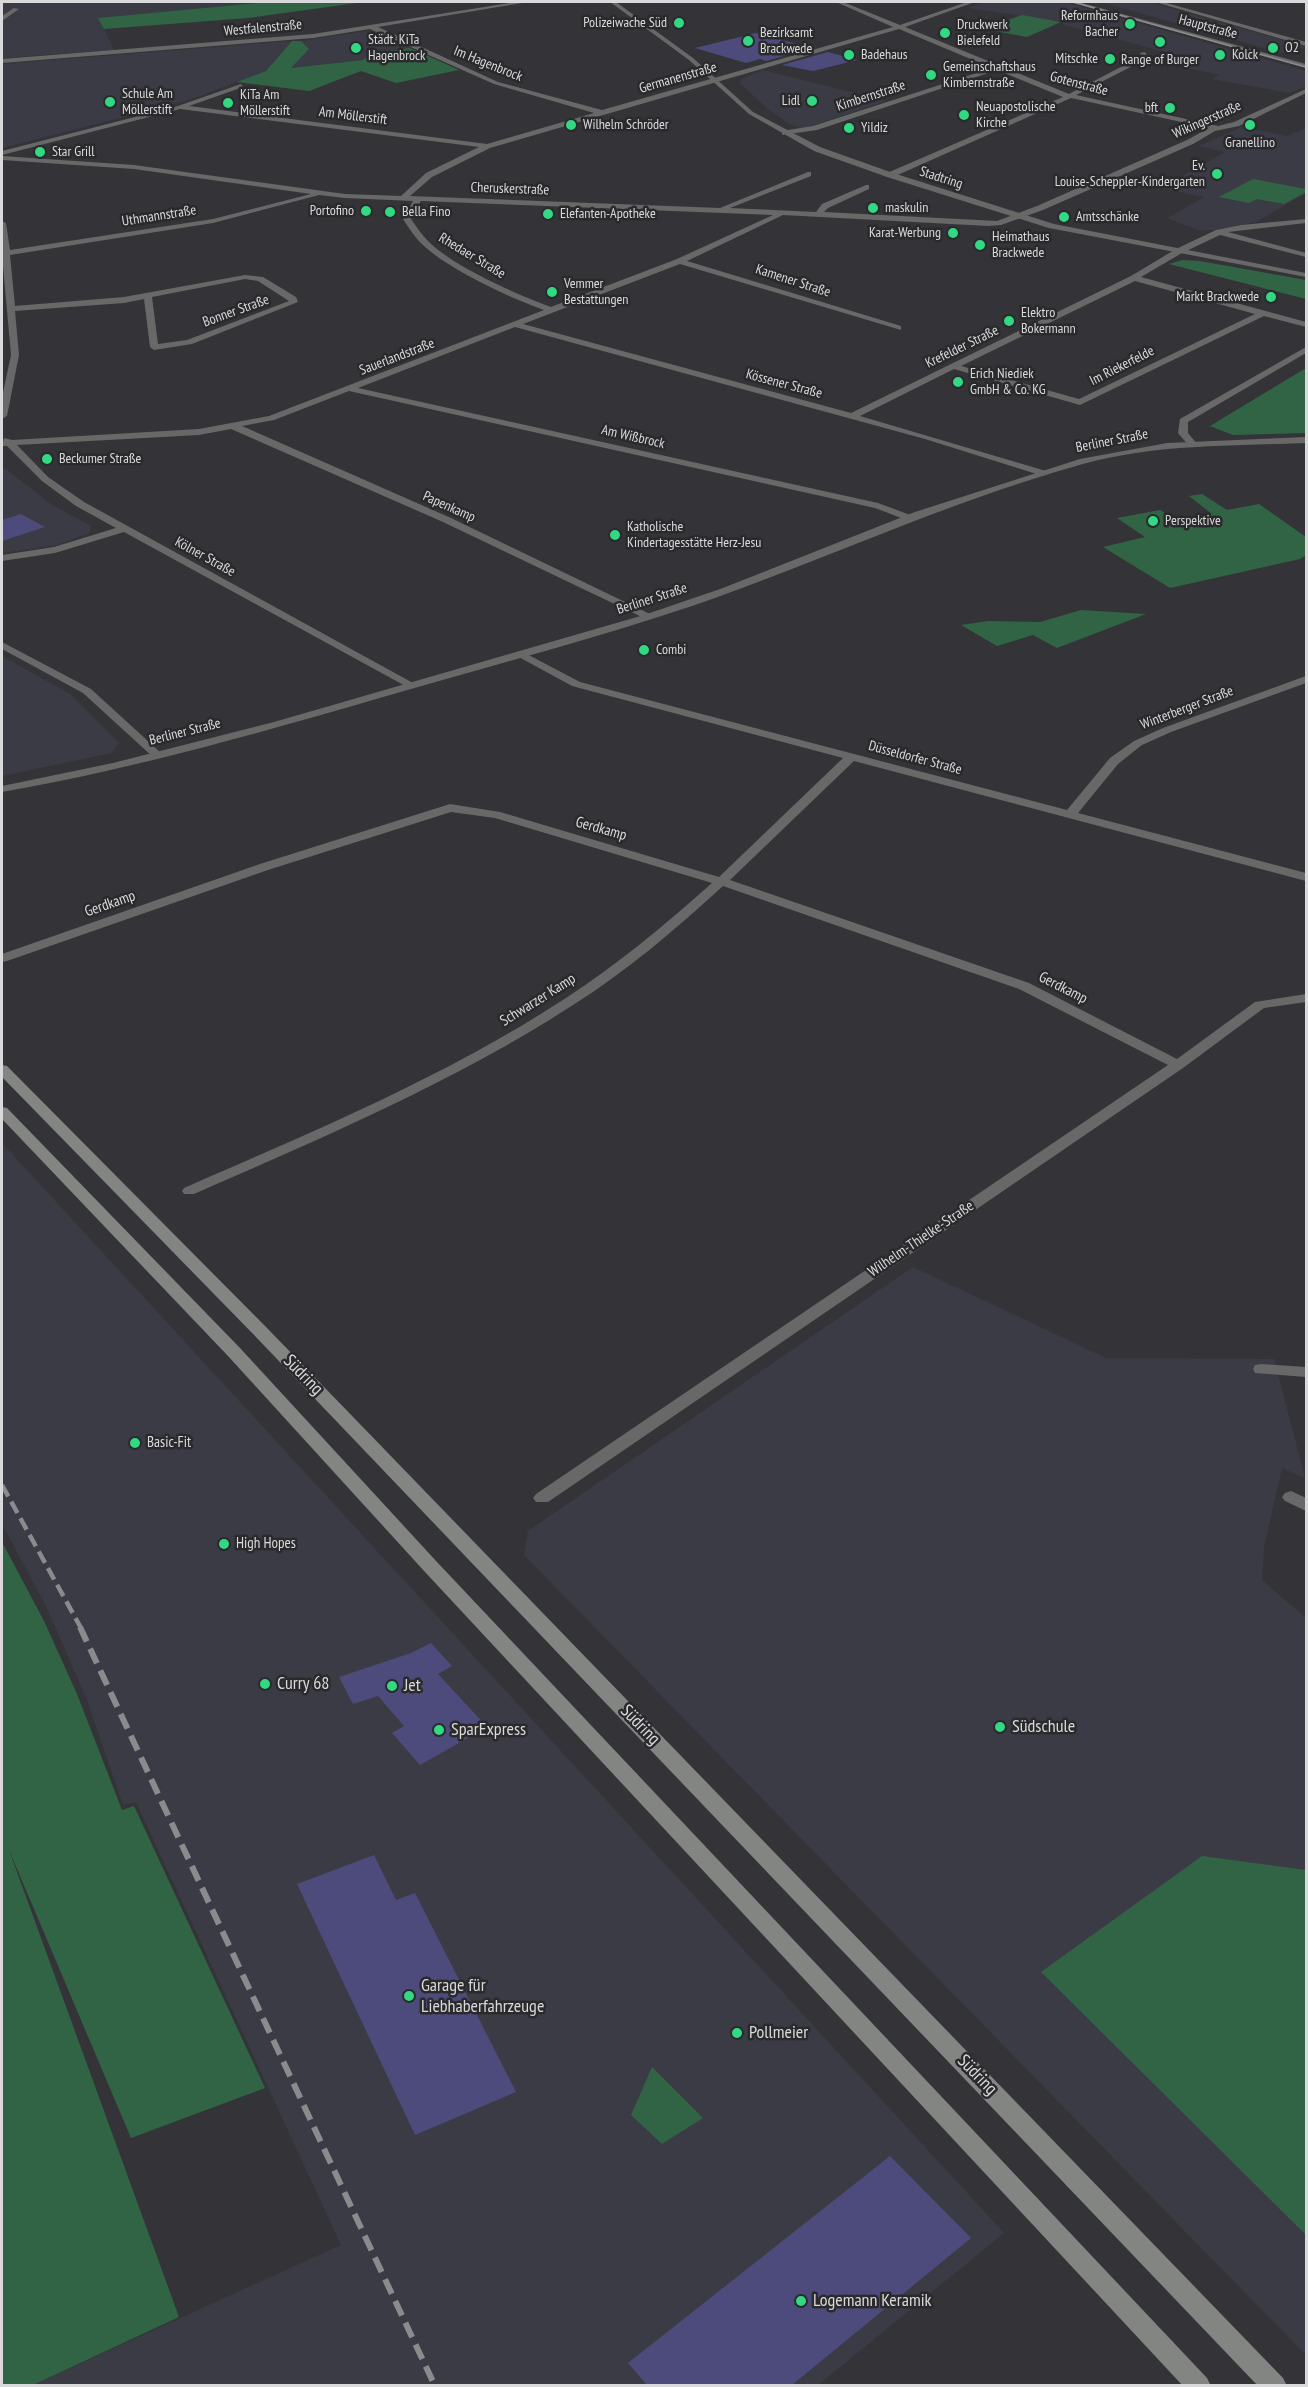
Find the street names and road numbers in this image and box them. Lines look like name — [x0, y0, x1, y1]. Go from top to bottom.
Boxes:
street label: Hauptstraße — [1177, 11, 1239, 43]
street label: Westfalenstraße — [223, 16, 303, 40]
street label: Im Hagenbrock — [451, 43, 525, 85]
street label: Germanenstraße — [637, 59, 719, 97]
street label: Gotenstraße — [1048, 68, 1110, 100]
street label: Kimbernstraße — [834, 77, 908, 115]
street label: Wikingerstraße — [1170, 97, 1244, 143]
street label: Am Möllerstift — [318, 103, 388, 129]
street label: Stadtring — [917, 163, 965, 193]
street label: Cheruskerstraße — [470, 179, 550, 199]
street label: Uthmannstraße — [121, 202, 197, 230]
street label: Rhedaer Straße — [436, 230, 508, 282]
street label: Kamener Straße — [753, 261, 833, 301]
street label: Bonner Straße — [201, 291, 271, 331]
street label: Krefelder Straße — [923, 322, 1001, 372]
street label: Sauerlandstraße — [357, 335, 437, 379]
street label: Im Riekerfelde — [1087, 343, 1157, 389]
street label: Kössener Straße — [744, 366, 824, 402]
street label: Am Wißbrock — [600, 422, 666, 452]
street label: Berliner Straße — [1075, 426, 1149, 456]
street label: Papenkamp — [420, 488, 478, 526]
street label: Kölner Straße — [172, 534, 238, 580]
street label: Berliner Straße — [615, 580, 689, 618]
street label: Winterberger Straße — [1138, 683, 1236, 733]
street label: Berliner Straße — [147, 715, 223, 749]
street label: Düsseldorfer Straße — [867, 737, 963, 779]
street label: Gerdkamp — [573, 813, 629, 845]
street label: Gerdkamp — [82, 887, 138, 921]
street label: Gerdkamp — [1036, 968, 1090, 1008]
street label: Schwarzer Kamp — [497, 970, 579, 1030]
street label: Wilhelm-Thielke-Straße — [865, 1197, 977, 1281]
street label: Südring — [279, 1350, 327, 1400]
street label: Südring — [616, 1700, 664, 1750]
street label: Südring — [953, 2050, 1001, 2100]

